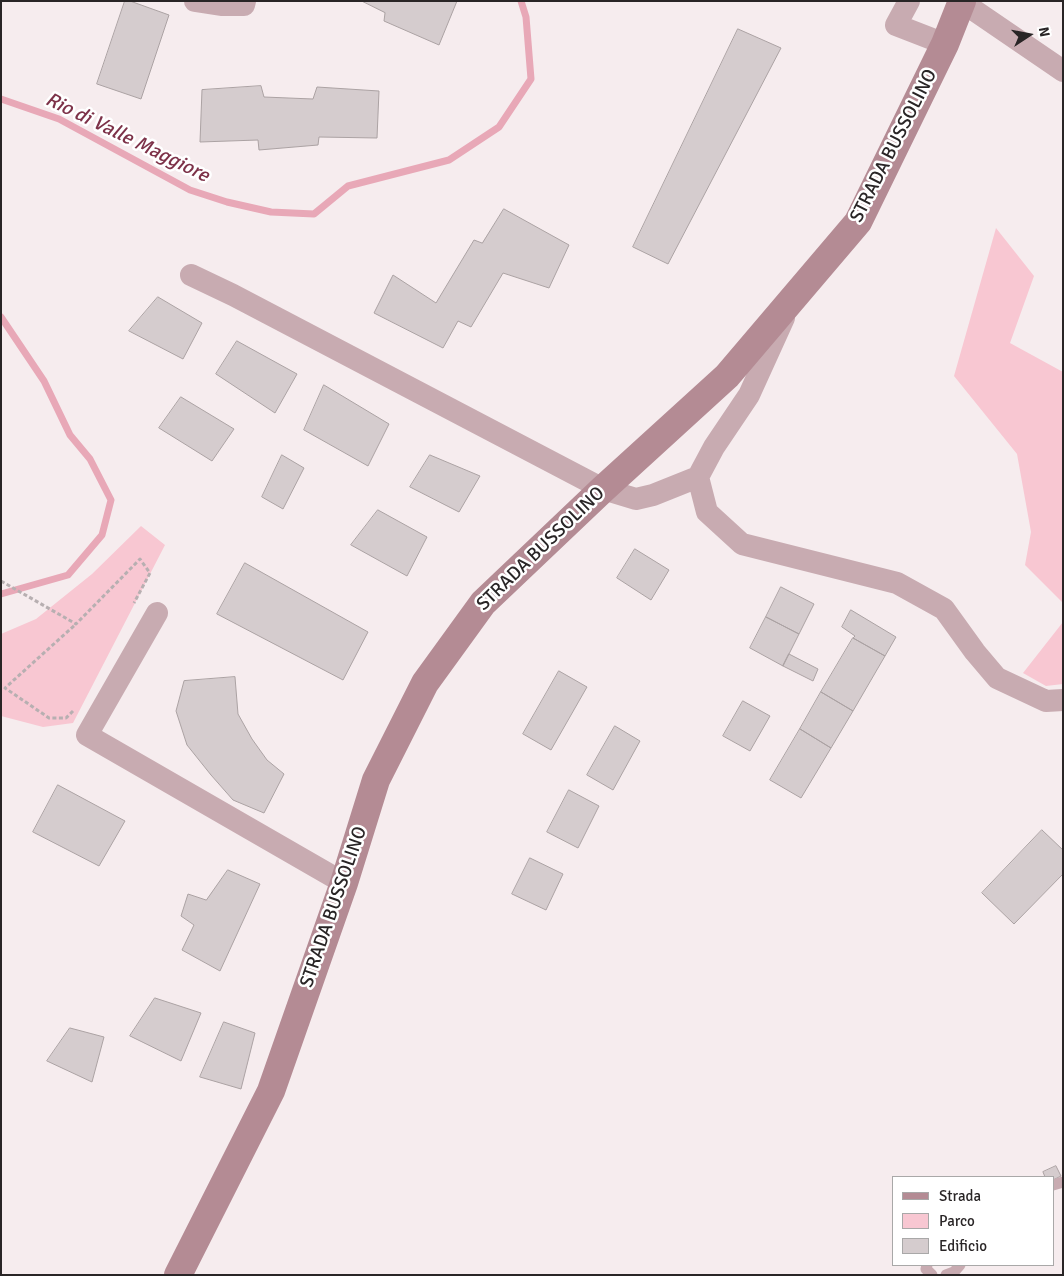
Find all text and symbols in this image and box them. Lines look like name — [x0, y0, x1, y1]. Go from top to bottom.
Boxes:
north arrow — [1004, 10, 1054, 60]
text: N — [1035, 26, 1053, 38]
street label: STRADA BUSSOLINO — [846, 66, 942, 226]
water label: Rio di Valle Maggiore — [41, 88, 213, 188]
street label: STRADA BUSSOLINO — [472, 482, 610, 616]
street label: STRADA BUSSOLINO — [296, 824, 372, 990]
legend — [892, 1176, 1054, 1266]
text: Strada — [939, 1187, 981, 1205]
text: Parco — [939, 1212, 975, 1230]
text: Edificio — [939, 1237, 987, 1255]

